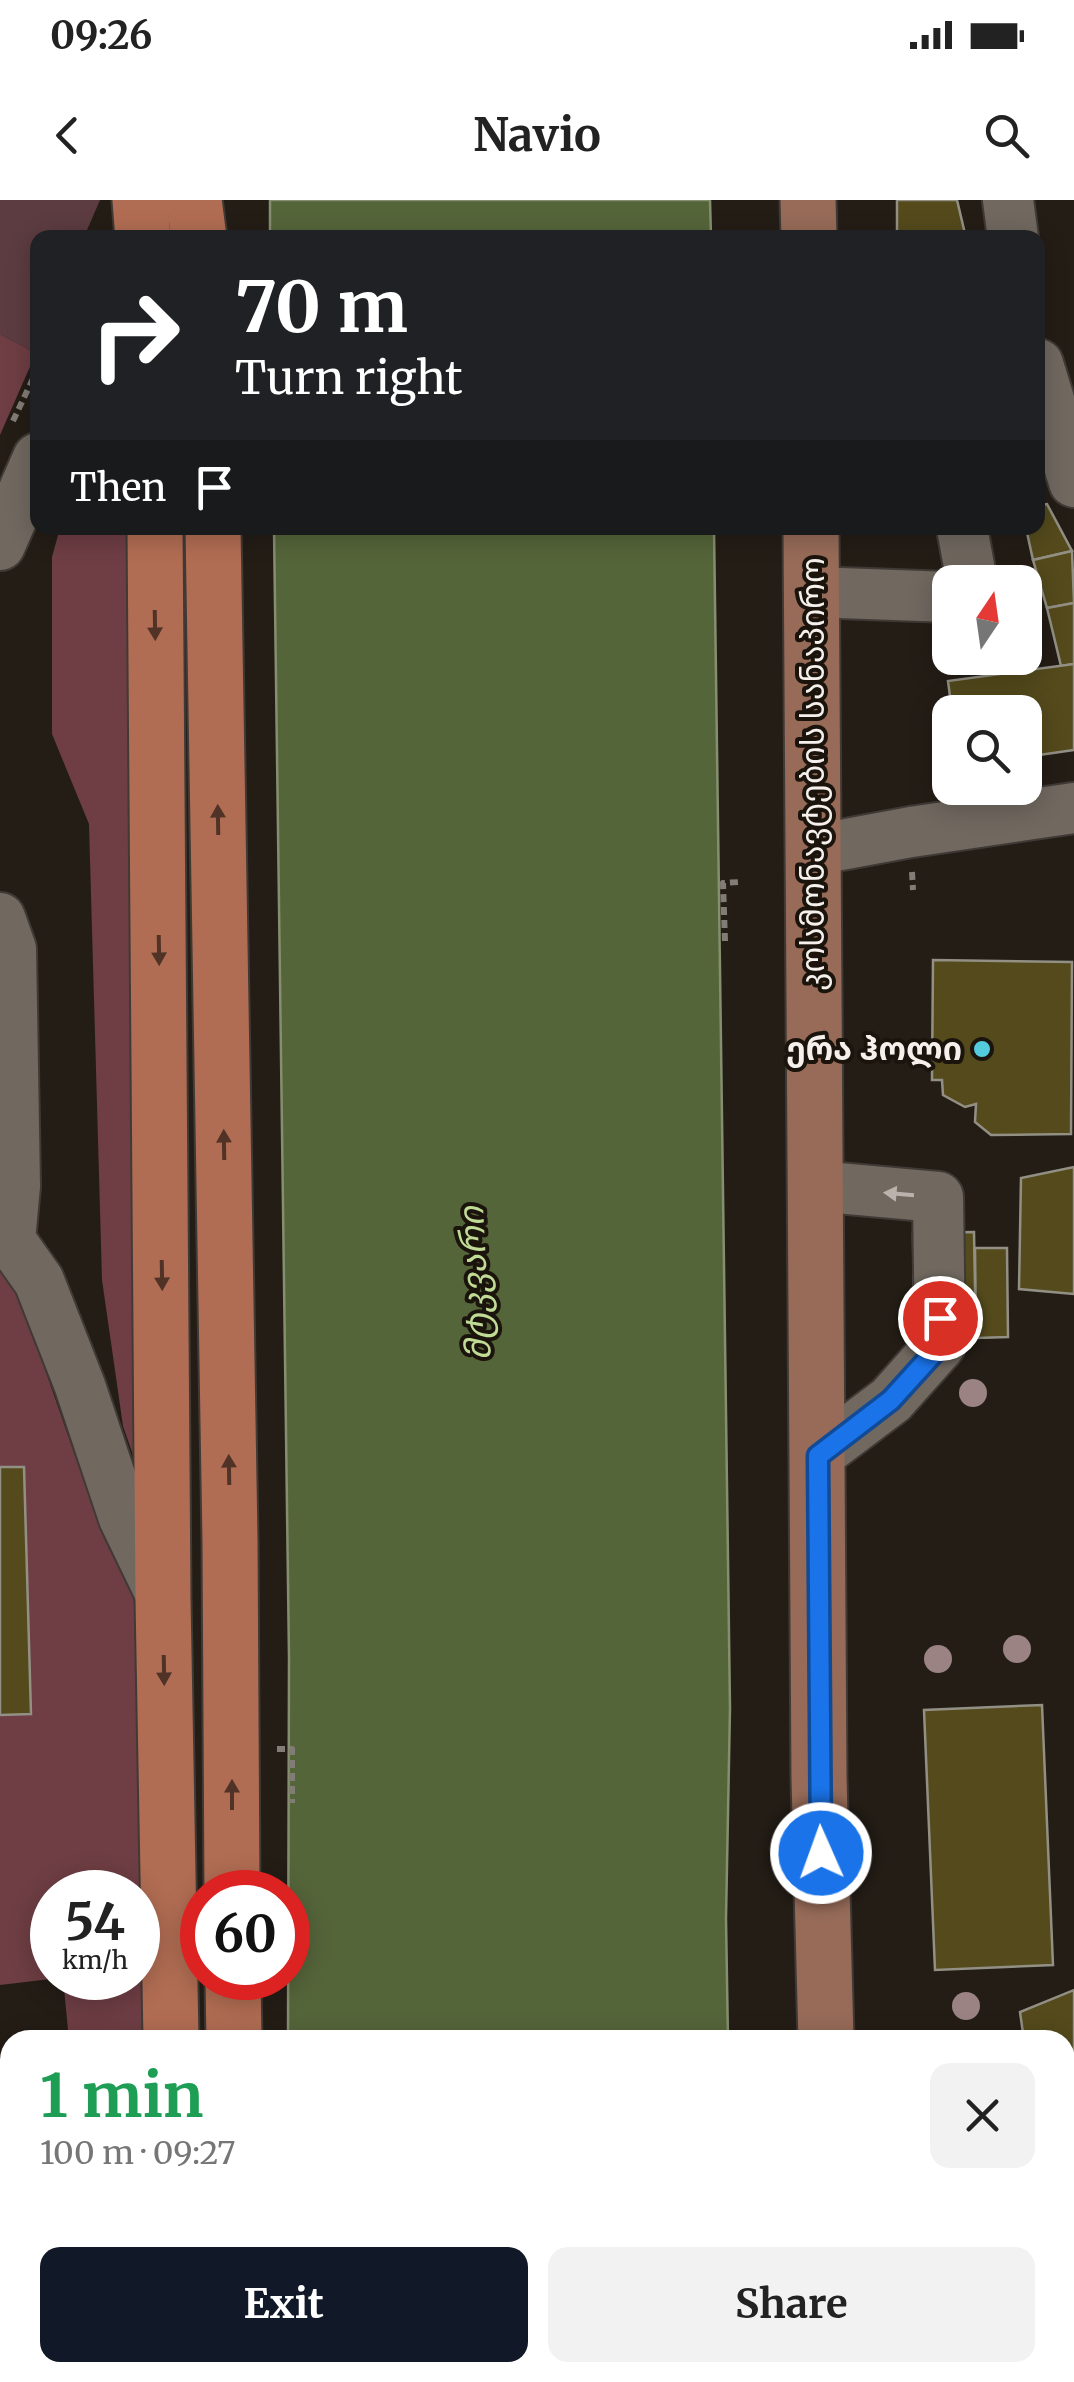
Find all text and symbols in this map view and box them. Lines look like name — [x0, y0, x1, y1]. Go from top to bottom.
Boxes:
text: 09:26 — [50, 12, 152, 59]
text: Navio — [473, 107, 601, 163]
icon: back — [40, 108, 95, 163]
icon: search — [979, 108, 1034, 163]
text: 70 m — [235, 263, 408, 351]
icon: right — [70, 270, 200, 400]
text: Turn right — [235, 350, 463, 406]
icon: arrive — [187, 460, 242, 515]
text: Then — [70, 464, 167, 511]
street label: კოსმონავტების სანაპირო — [793, 557, 833, 991]
north arrow — [932, 565, 1042, 675]
map controls — [932, 565, 1042, 805]
one-way arrow — [148, 609, 164, 641]
button: search — [932, 695, 1042, 805]
one-way arrow — [210, 804, 226, 836]
one-way arrow — [151, 934, 167, 966]
place label: ერა ჰოლი — [786, 1029, 962, 1069]
marker: ერა ჰოლი — [971, 1038, 993, 1060]
one-way arrow — [215, 1129, 231, 1161]
one-way arrow — [883, 1185, 915, 1201]
water label: მტკვარი — [449, 1204, 501, 1362]
one-way arrow — [154, 1259, 170, 1291]
pin — [898, 1276, 983, 1361]
icon: arrive — [913, 1291, 968, 1346]
one-way arrow — [221, 1454, 237, 1486]
one-way arrow — [156, 1654, 172, 1686]
one-way arrow — [224, 1779, 240, 1811]
position arrow — [769, 1801, 873, 1905]
speed limit sign: 60 — [180, 1870, 310, 2000]
text: 54 — [65, 1891, 125, 1954]
text: km/h — [62, 1944, 128, 1976]
text: 1 min — [40, 2058, 203, 2133]
button: close — [930, 2063, 1035, 2168]
text: 100 m · 09:27 — [40, 2133, 236, 2173]
button: Exit — [40, 2247, 528, 2362]
button: Share — [548, 2247, 1035, 2362]

